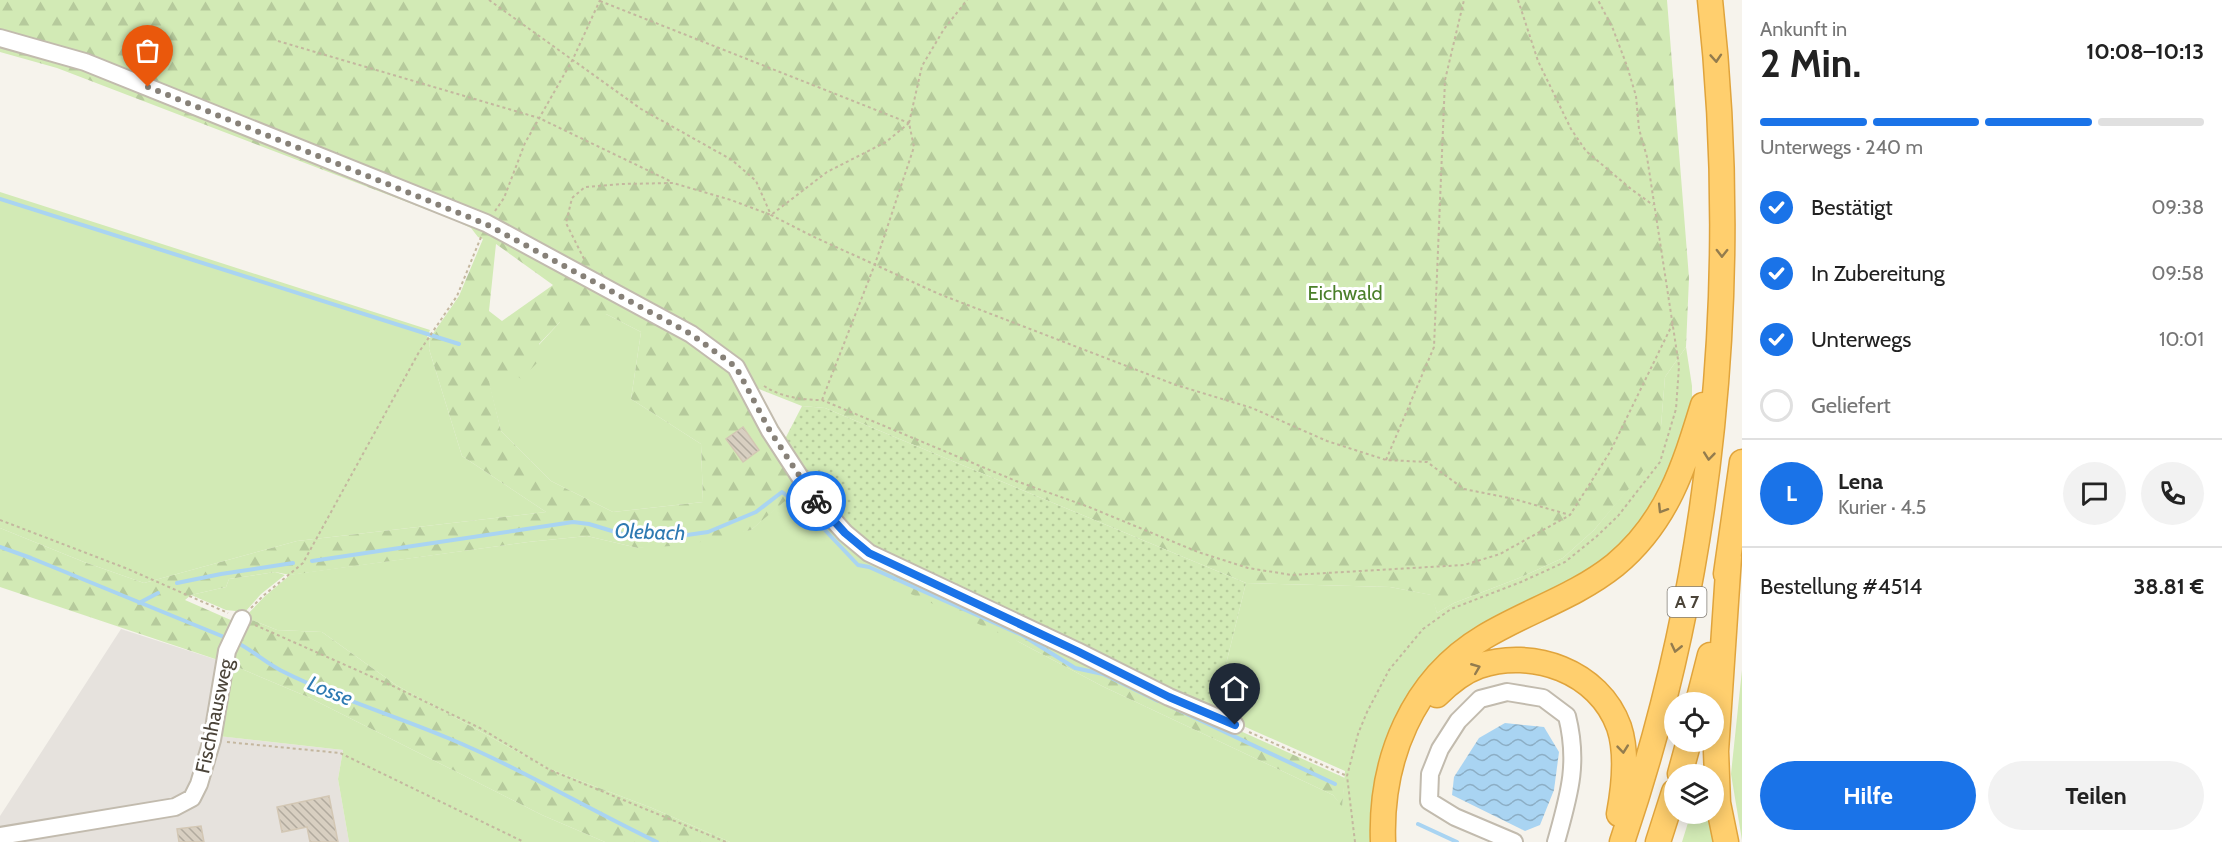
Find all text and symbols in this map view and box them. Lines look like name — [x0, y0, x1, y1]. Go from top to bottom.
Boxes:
text: Ankunft in — [1760, 17, 1847, 41]
pin — [122, 25, 173, 87]
icon: bag — [131, 34, 164, 67]
text: 10:08–10:13 — [2086, 38, 2204, 65]
text: 2 Min. — [1760, 39, 1861, 87]
one-way arrow — [1709, 54, 1722, 63]
text: Unterwegs · 240 m — [1760, 135, 1923, 159]
icon: check — [1760, 191, 1793, 224]
text: Bestätigt — [1811, 194, 1893, 221]
text: 09:38 — [2152, 195, 2204, 219]
one-way arrow — [1716, 248, 1729, 257]
icon: check — [1760, 257, 1793, 290]
text: In Zubereitung — [1811, 260, 1945, 287]
text: 09:58 — [2152, 261, 2204, 285]
park label: Eichwald — [1307, 281, 1383, 305]
icon: check — [1760, 323, 1793, 356]
text: Unterwegs — [1811, 326, 1911, 353]
text: 10:01 — [2159, 327, 2204, 351]
text: Geliefert — [1811, 392, 1891, 419]
one-way arrow — [1703, 452, 1716, 461]
button: chat — [2063, 462, 2126, 525]
button: phone — [2141, 462, 2204, 525]
text: Lena — [1838, 468, 1883, 495]
courier — [786, 471, 846, 531]
text: L — [1786, 480, 1797, 507]
icon: bike — [800, 485, 833, 518]
text: Kurier · 4.5 — [1838, 495, 1926, 519]
one-way arrow — [1658, 503, 1670, 513]
water label: Olebach — [614, 518, 686, 545]
text: Bestellung #4514 — [1760, 573, 1922, 600]
text: 38.81 € — [2134, 573, 2204, 600]
road number: A 7 — [1668, 587, 1706, 617]
one-way arrow — [1671, 643, 1684, 653]
street label: Fischhausweg — [190, 655, 238, 776]
pin — [1209, 663, 1260, 725]
one-way arrow — [1470, 663, 1481, 675]
water label: Losse — [304, 670, 357, 711]
icon: home — [1218, 672, 1251, 705]
map controls — [1664, 692, 1724, 824]
button: locate — [1664, 692, 1724, 752]
one-way arrow — [1616, 745, 1628, 754]
button: Hilfe — [1760, 761, 1976, 830]
button: Teilen — [1988, 761, 2204, 830]
button: layers — [1664, 764, 1724, 824]

